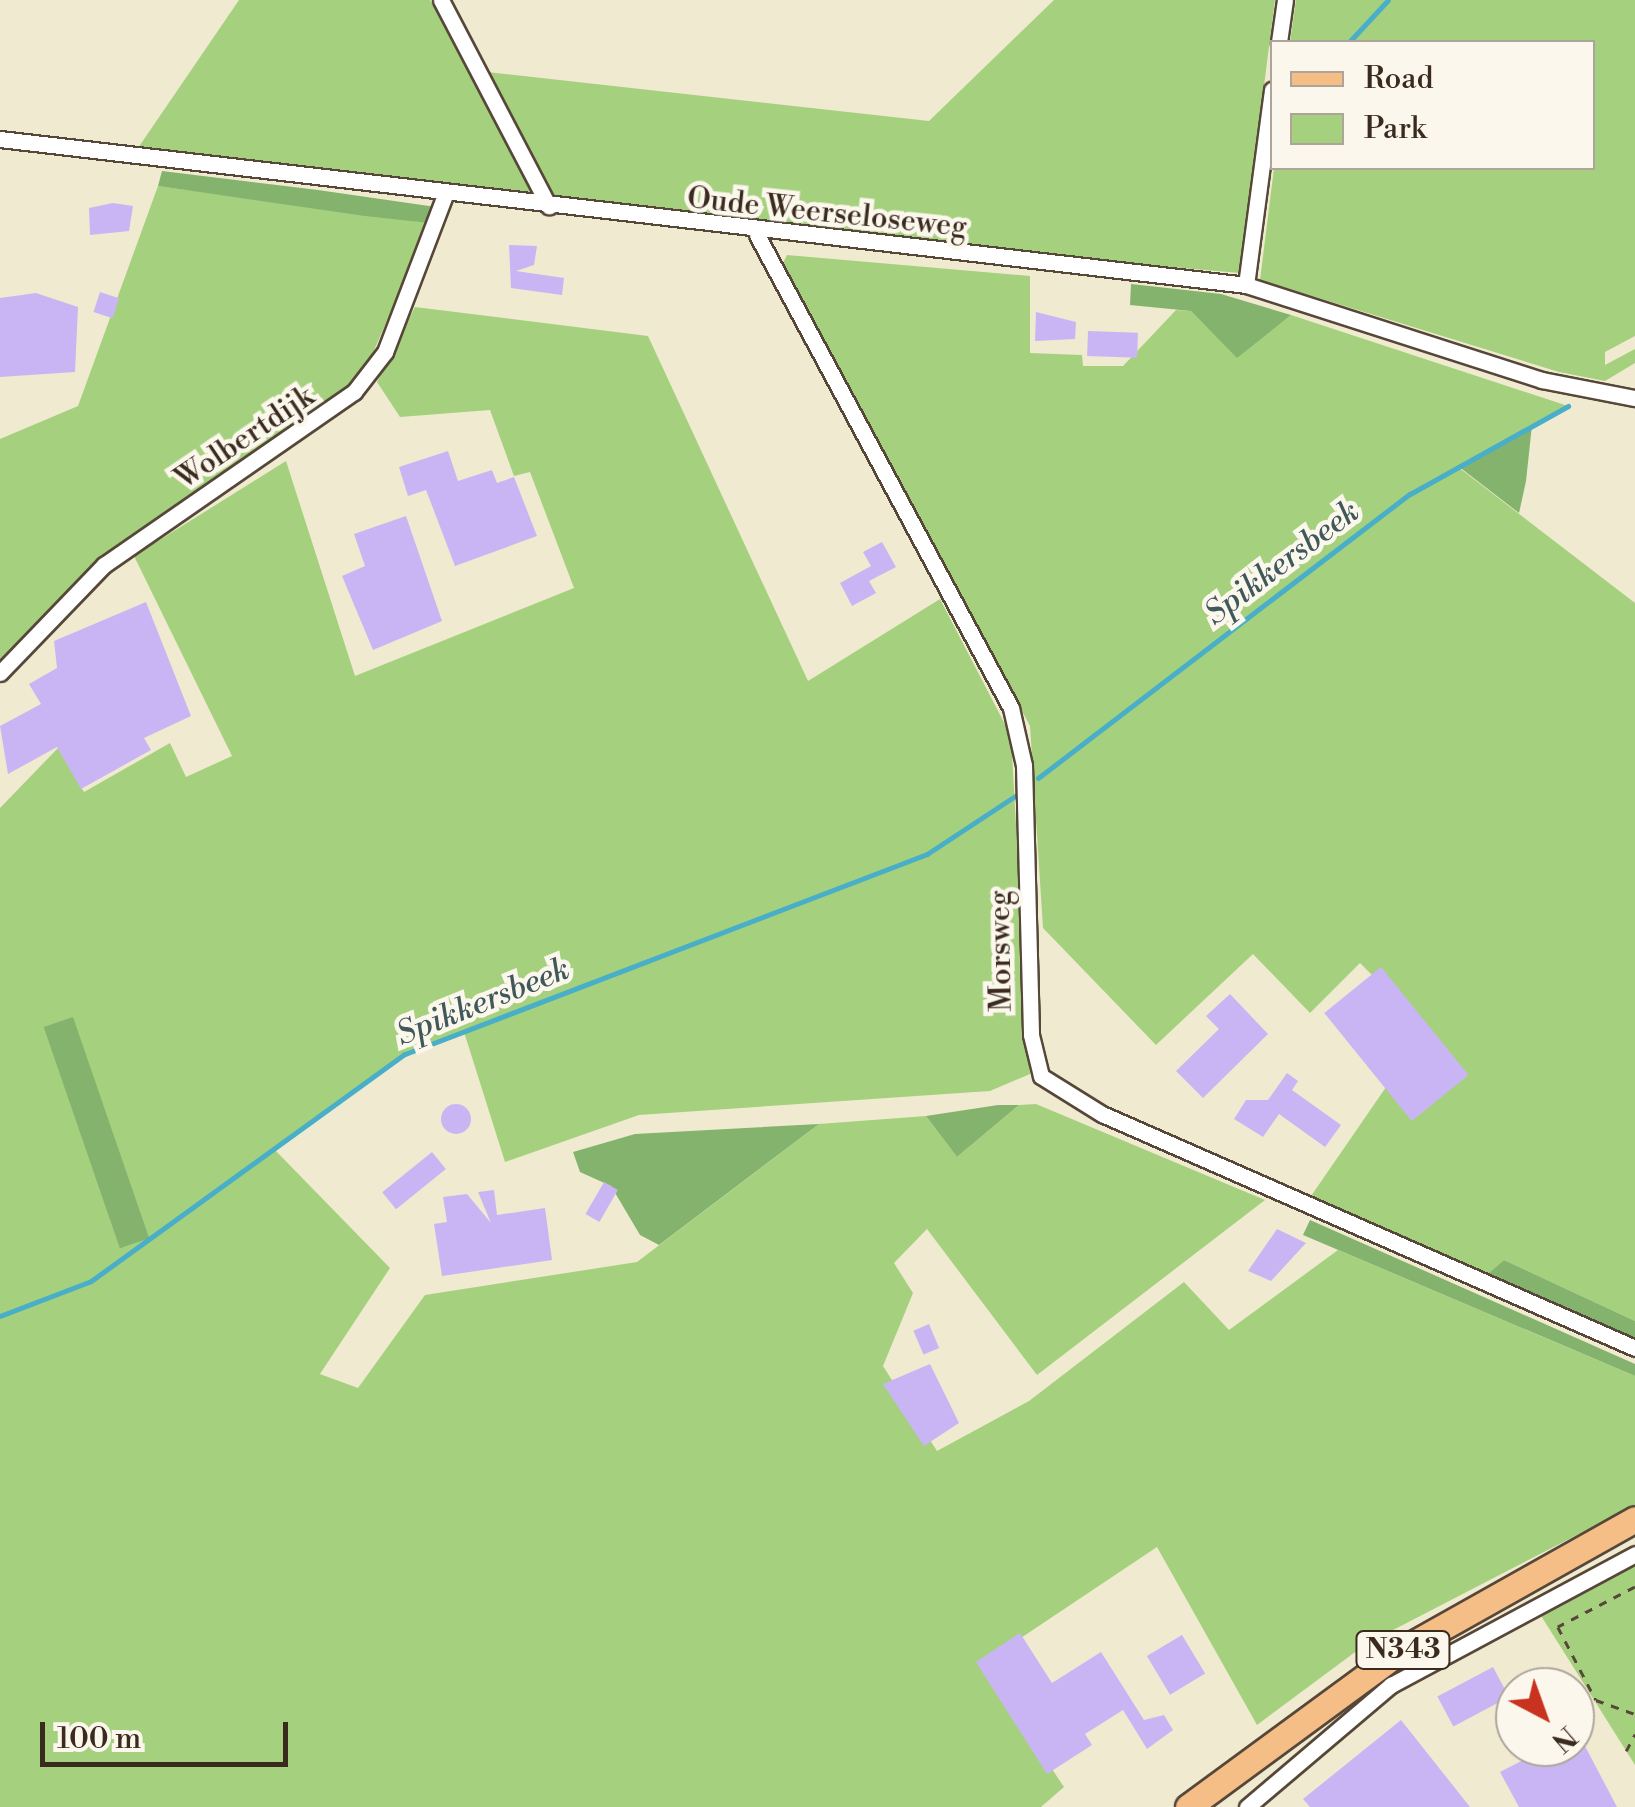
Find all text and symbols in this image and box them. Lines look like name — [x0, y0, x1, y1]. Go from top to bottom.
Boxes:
legend — [1270, 40, 1595, 170]
text: Road — [1364, 60, 1434, 98]
text: Park — [1364, 110, 1426, 148]
street label: Oude Weerseloseweg — [685, 180, 969, 246]
street label: Wolbertdijk — [169, 378, 321, 498]
water label: Spikkersbeek — [1197, 492, 1367, 634]
street label: Morsweg — [982, 890, 1020, 1012]
water label: Spikkersbeek — [391, 950, 575, 1054]
road number: N343 — [1353, 1627, 1453, 1673]
north arrow — [1495, 1667, 1595, 1767]
scale bar — [45, 1702, 292, 1764]
text: N — [1544, 1718, 1584, 1759]
text: 100 m — [57, 1720, 141, 1758]

